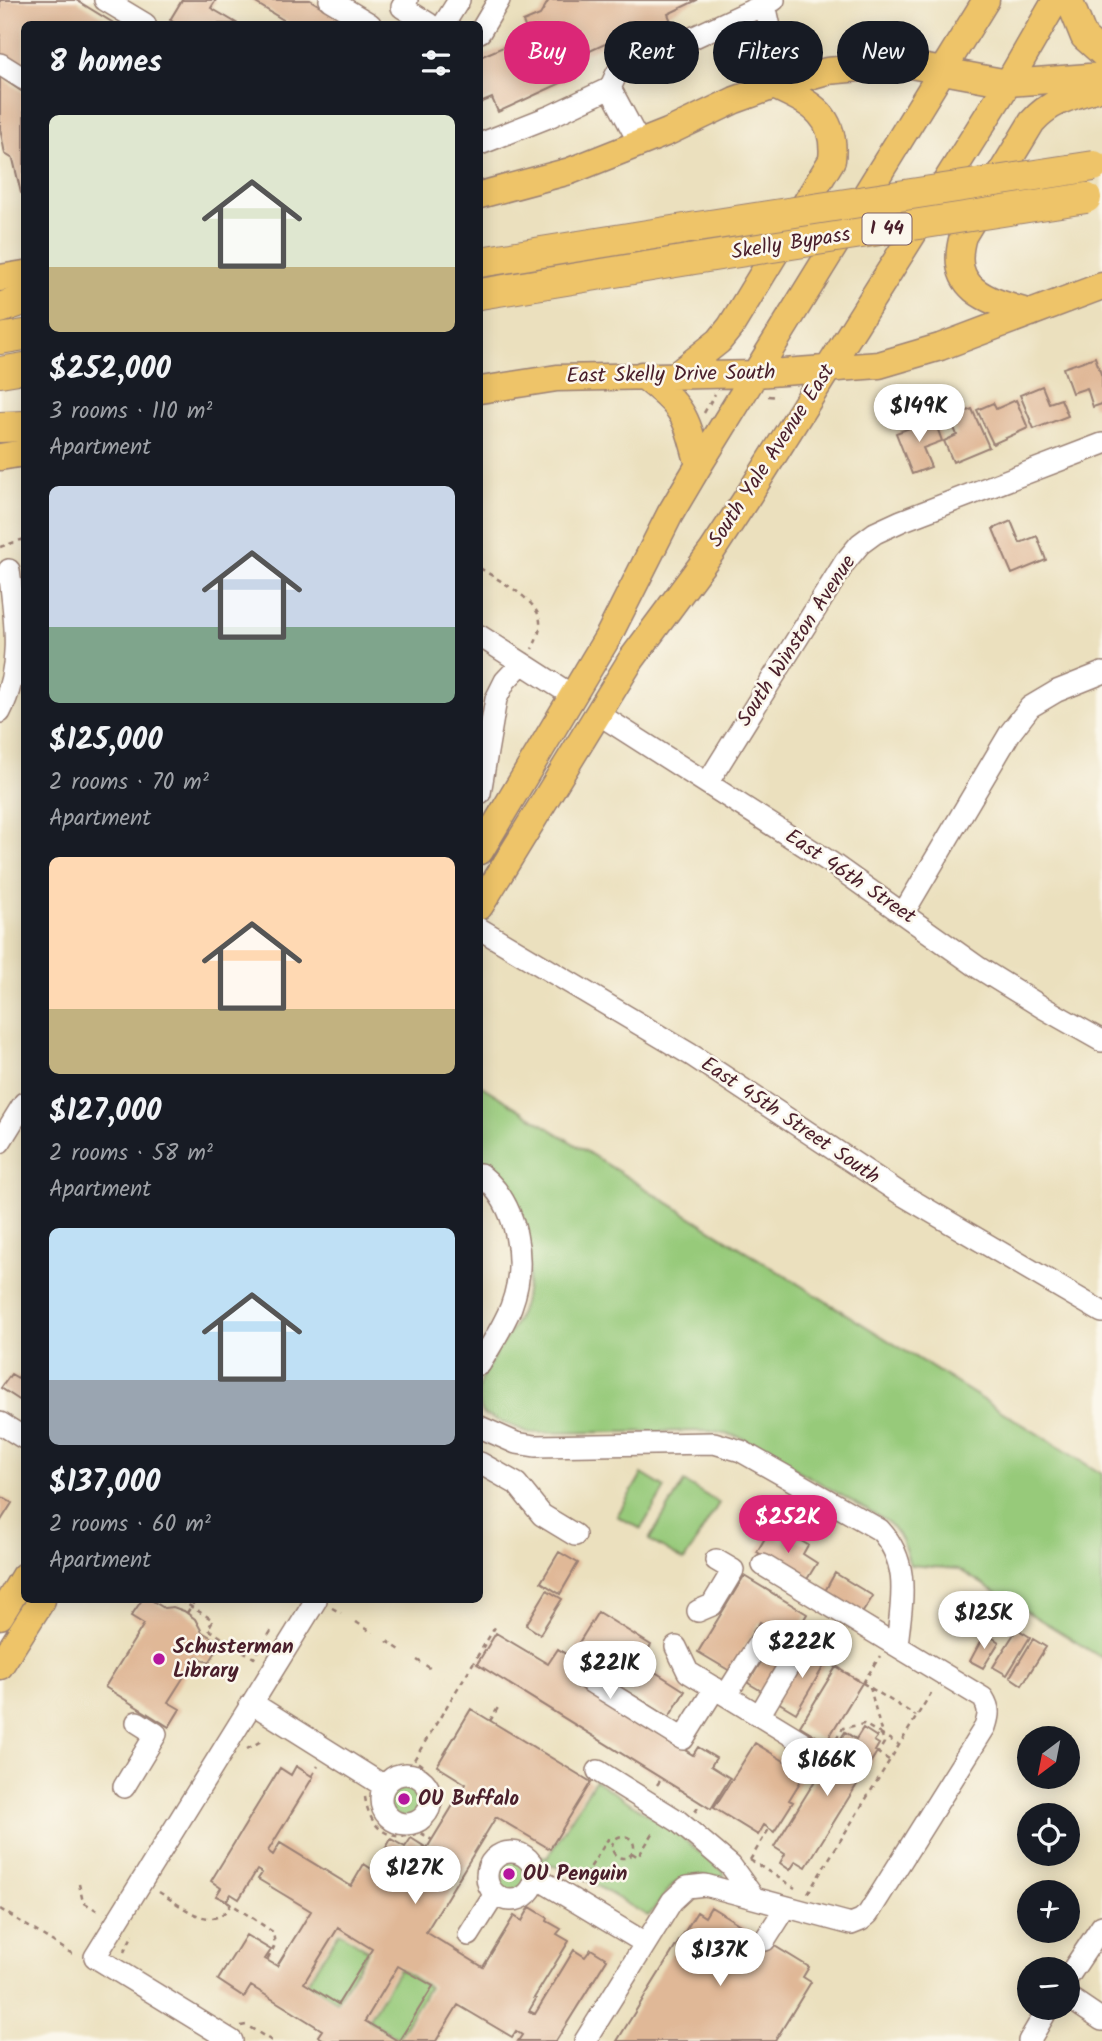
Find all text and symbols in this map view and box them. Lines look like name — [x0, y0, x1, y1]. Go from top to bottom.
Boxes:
chip: Buy — [504, 21, 590, 84]
chip: Rent — [604, 21, 699, 84]
chip: Filters — [713, 21, 823, 84]
chip: New — [837, 21, 929, 84]
text: 8 homes — [49, 39, 162, 87]
icon: filters — [417, 44, 455, 82]
icon: home — [189, 161, 315, 287]
road number: I 44 — [862, 214, 912, 244]
street label: Skelly Bypass — [729, 218, 853, 270]
text: $252,000 — [49, 346, 171, 394]
street label: East Skelly Drive South — [566, 357, 776, 393]
street label: South Yale Avenue East — [700, 357, 844, 554]
pin: $149K — [870, 384, 968, 444]
text: $149K — [890, 389, 948, 425]
text: 3 rooms · 110 m² — [49, 394, 212, 430]
text: Apartment — [49, 430, 151, 466]
icon: home — [189, 532, 315, 658]
street label: South Winston Avenue — [729, 548, 865, 734]
text: $125,000 — [49, 717, 163, 765]
text: 2 rooms · 70 m² — [49, 765, 209, 801]
text: Apartment — [49, 801, 151, 837]
street label: East 46th Street — [778, 821, 923, 934]
icon: home — [189, 903, 315, 1029]
street label: East 45th Street South — [694, 1049, 886, 1193]
text: $127,000 — [49, 1088, 162, 1136]
text: 2 rooms · 58 m² — [49, 1136, 213, 1172]
text: Apartment — [49, 1172, 151, 1208]
icon: home — [189, 1274, 315, 1400]
text: $137,000 — [49, 1459, 160, 1507]
pin: $252K — [739, 1496, 837, 1555]
text: $252K — [755, 1500, 821, 1536]
text: 2 rooms · 60 m² — [49, 1507, 211, 1543]
text: Apartment — [49, 1543, 151, 1579]
pin: $125K — [935, 1592, 1033, 1651]
text: $125K — [954, 1596, 1014, 1632]
pin: $222K — [753, 1620, 851, 1680]
text: $222K — [768, 1625, 836, 1661]
place label: Schusterman Library — [173, 1631, 294, 1688]
pin: $221K — [561, 1642, 659, 1701]
text: $221K — [579, 1646, 641, 1682]
marker: Schusterman Library — [151, 1651, 167, 1667]
north arrow — [1017, 1726, 1080, 1788]
map controls — [1017, 1726, 1080, 2020]
pin: $166K — [778, 1738, 876, 1798]
text: $166K — [797, 1743, 857, 1779]
place label: OU Buffalo — [418, 1783, 519, 1816]
marker: OU Buffalo — [396, 1791, 412, 1807]
button: locate — [1017, 1803, 1080, 1866]
pin: $127K — [366, 1846, 464, 1906]
text: $127K — [386, 1851, 444, 1887]
place label: OU Penguin — [523, 1858, 627, 1891]
marker: OU Penguin — [501, 1866, 517, 1882]
button: + — [1017, 1880, 1080, 1943]
pin: $137K — [671, 1928, 769, 1988]
text: $137K — [691, 1933, 749, 1969]
button: − — [1017, 1957, 1080, 2020]

